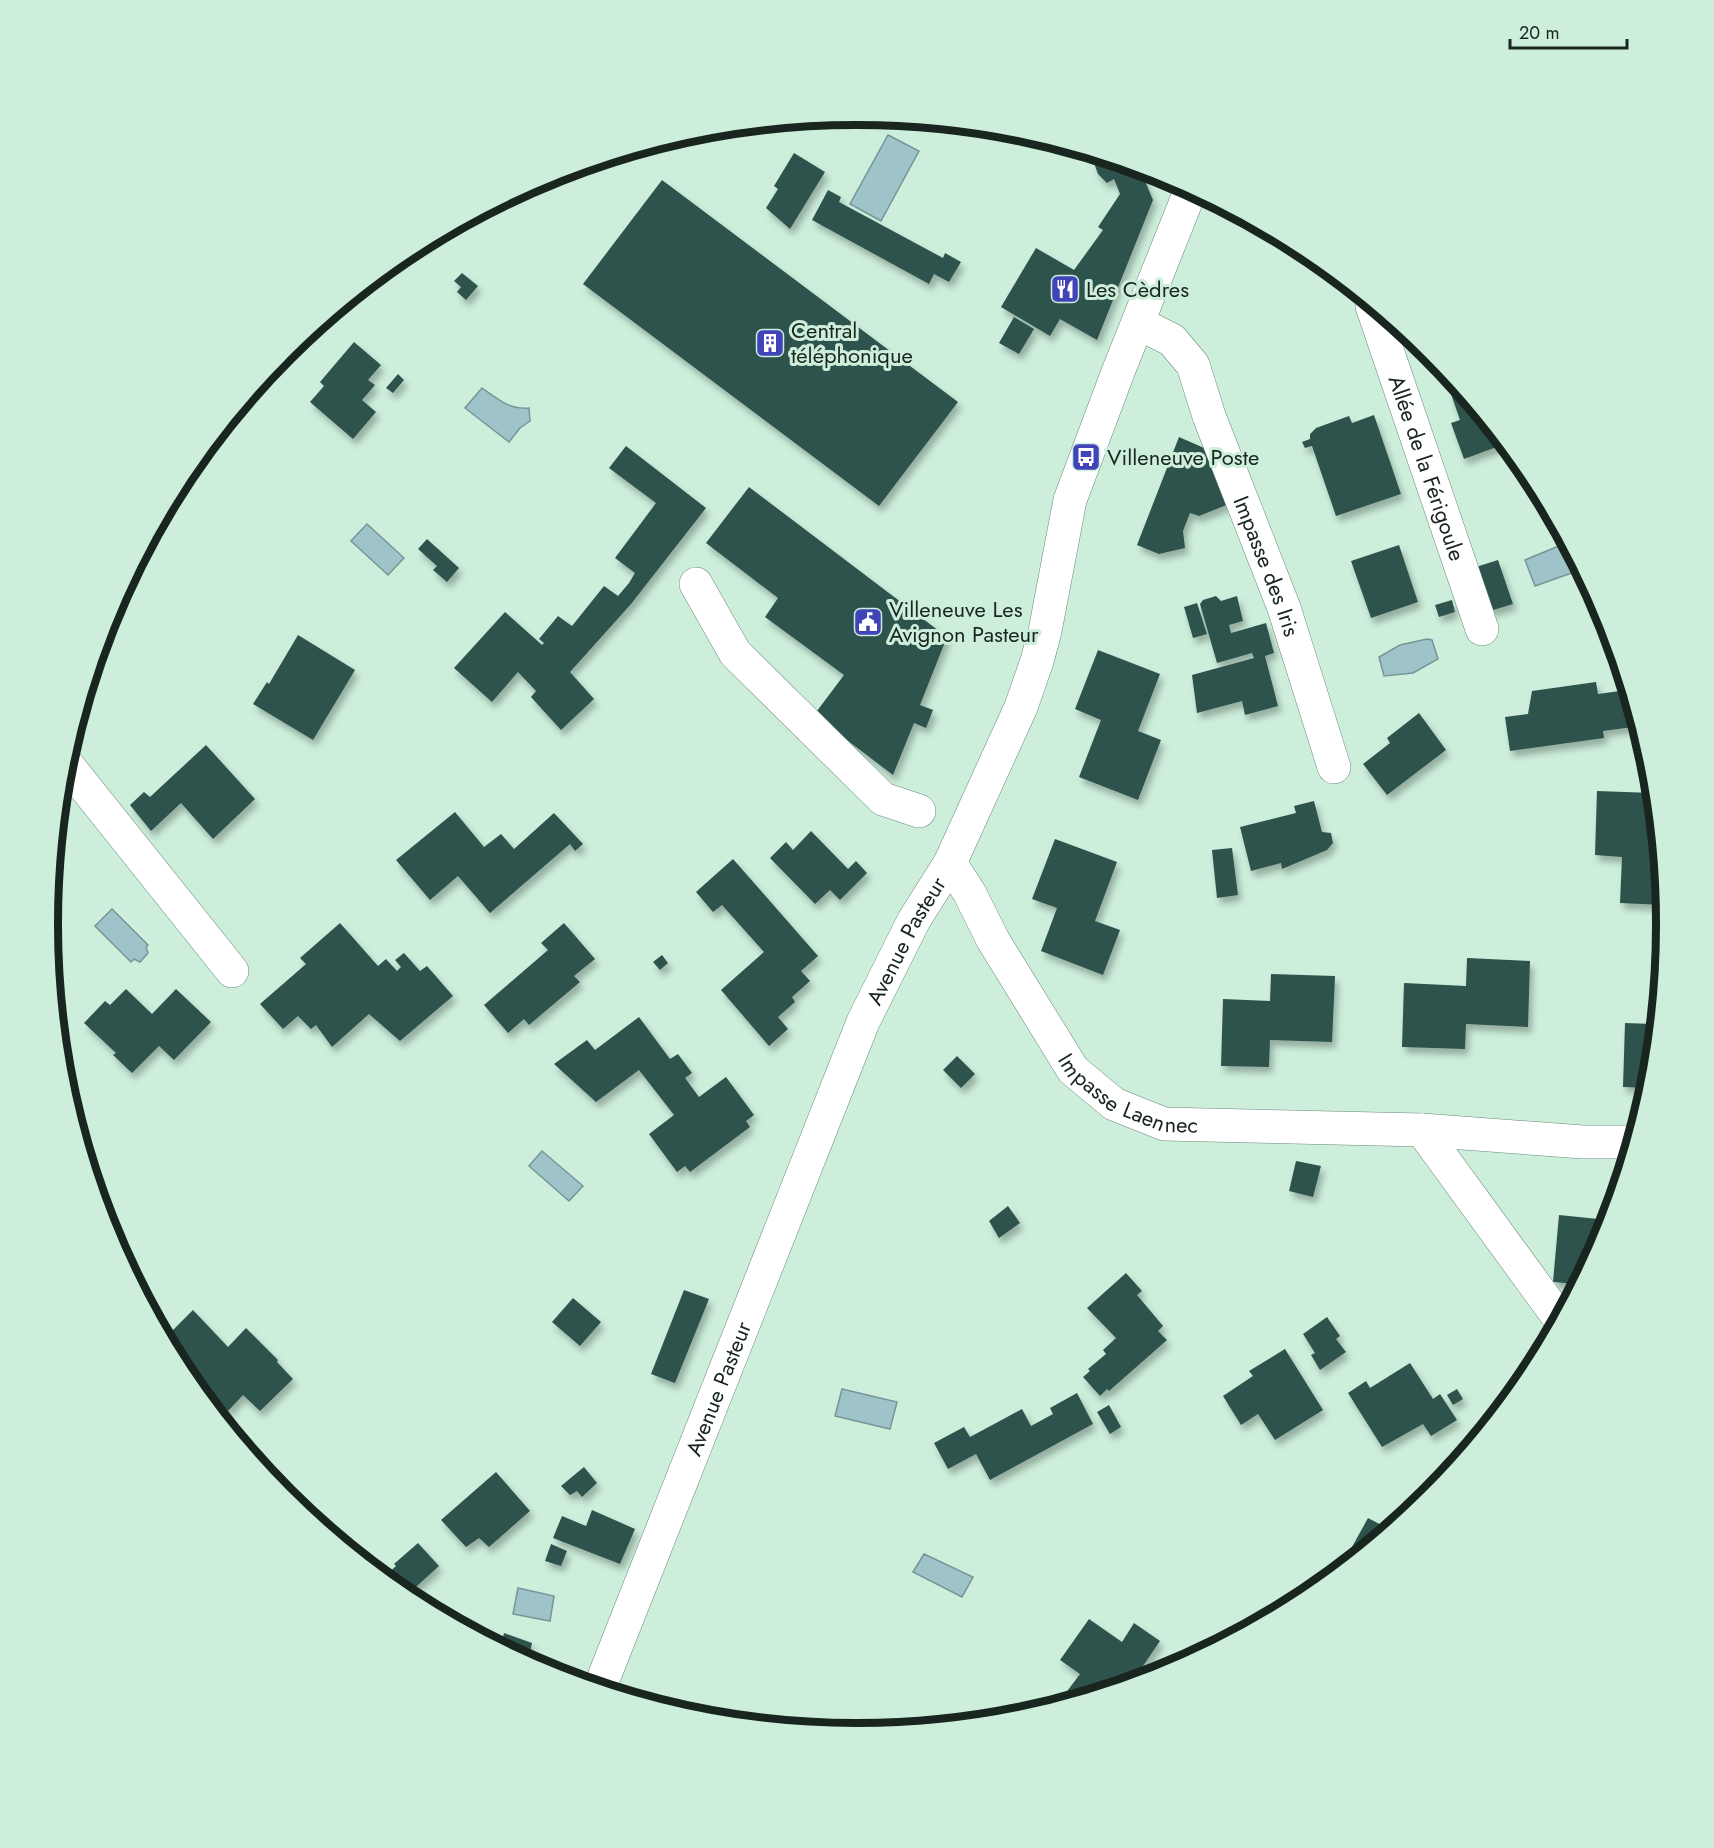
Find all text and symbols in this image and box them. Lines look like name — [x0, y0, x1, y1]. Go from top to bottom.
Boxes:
scale bar — [1510, 12, 1627, 50]
text: 20 m — [1519, 20, 1559, 46]
restaurant icon: Les Cèdres — [1049, 273, 1081, 305]
place label: Les Cèdres — [1086, 273, 1189, 305]
place label: Central téléphonique — [791, 314, 913, 371]
building icon: Central téléphonique — [754, 327, 786, 359]
street label: Allée de la Férigoule — [1381, 371, 1474, 565]
bus stop icon: Villeneuve Poste — [1070, 441, 1102, 473]
place label: Villeneuve Poste — [1107, 441, 1259, 473]
street label: Impasse des Iris — [1226, 491, 1308, 641]
place label: Villeneuve Les Avignon Pasteur — [889, 593, 1039, 650]
public building icon: Villeneuve Les Avignon Pasteur — [852, 606, 884, 638]
street label: Avenue Pasteur — [858, 870, 954, 1010]
street label: Impasse Laennec — [1050, 1047, 1198, 1141]
street label: Avenue Pasteur — [677, 1316, 759, 1460]

